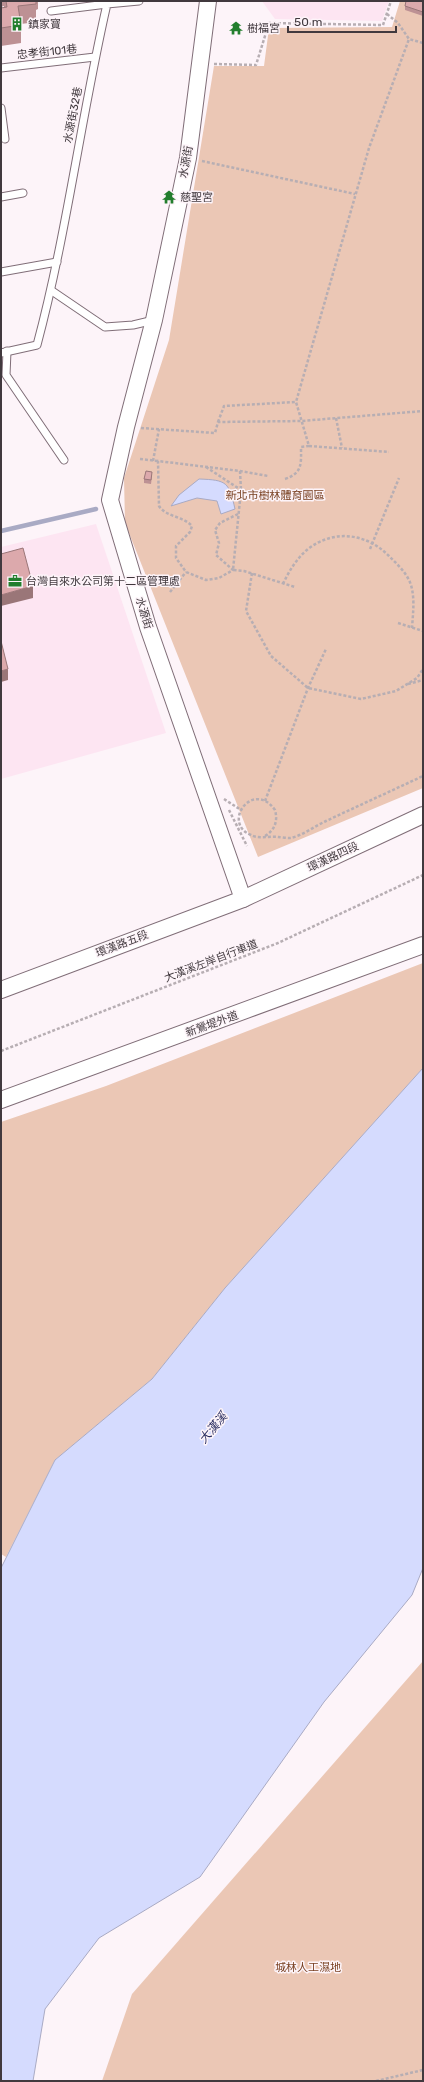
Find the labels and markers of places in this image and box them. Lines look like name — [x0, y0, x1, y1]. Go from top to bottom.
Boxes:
building icon: 鎮家寶 — [9, 16, 25, 32]
place label: 鎮家寶 — [28, 18, 61, 31]
temple icon: 樹福宮 — [228, 20, 244, 36]
place label: 樹福宮 — [247, 22, 280, 35]
temple icon: 慈聖宮 — [161, 189, 177, 205]
place label: 慈聖宮 — [180, 191, 213, 204]
office icon: 台灣自來水公司第十二區管理處 — [7, 573, 23, 589]
place label: 台灣自來水公司第十二區管理處 — [26, 575, 180, 588]

